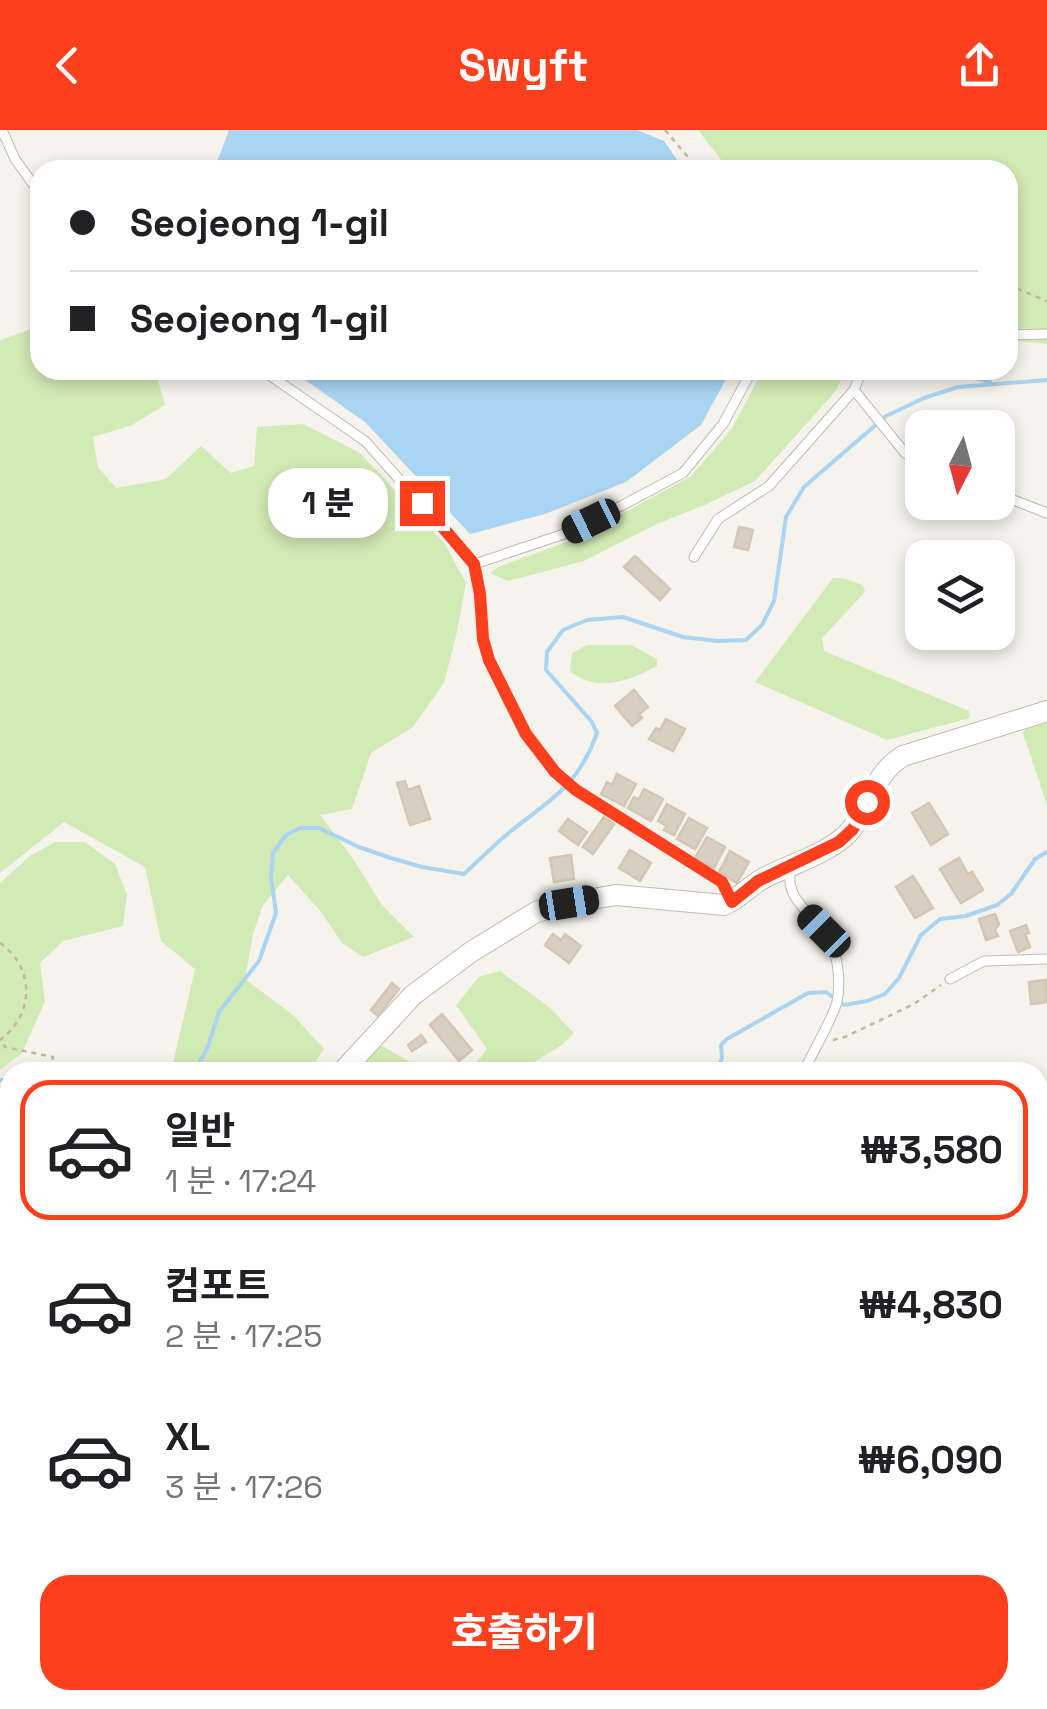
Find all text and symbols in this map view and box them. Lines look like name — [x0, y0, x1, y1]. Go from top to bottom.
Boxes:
text: Swyft — [459, 37, 588, 94]
icon: back — [40, 38, 95, 93]
icon: share — [952, 38, 1007, 93]
text: Seojeong 1-gil — [130, 199, 389, 247]
text: Seojeong 1-gil — [130, 295, 389, 343]
north arrow — [905, 410, 1015, 520]
map controls — [905, 410, 1015, 650]
callout: 1 분 — [267, 468, 387, 538]
route end — [400, 481, 445, 526]
text: 1 분 — [302, 483, 354, 523]
car — [557, 494, 625, 548]
button: layers — [905, 540, 1015, 650]
route start — [845, 780, 890, 825]
car — [537, 883, 601, 923]
car — [792, 899, 856, 963]
icon: car — [45, 1105, 135, 1195]
text: 일반 — [165, 1107, 235, 1155]
text: ₩3,580 — [860, 1126, 1003, 1174]
text: 1 분 · 17:24 — [165, 1161, 316, 1201]
icon: car — [45, 1260, 135, 1350]
text: 컴포트 — [165, 1262, 270, 1310]
text: ₩4,830 — [858, 1281, 1003, 1329]
text: 2 분 · 17:25 — [165, 1316, 322, 1356]
text: XL — [165, 1413, 210, 1461]
icon: car — [45, 1415, 135, 1505]
text: ₩6,090 — [857, 1436, 1003, 1484]
text: 3 분 · 17:26 — [165, 1467, 323, 1507]
button: 호출하기 — [40, 1575, 1008, 1690]

